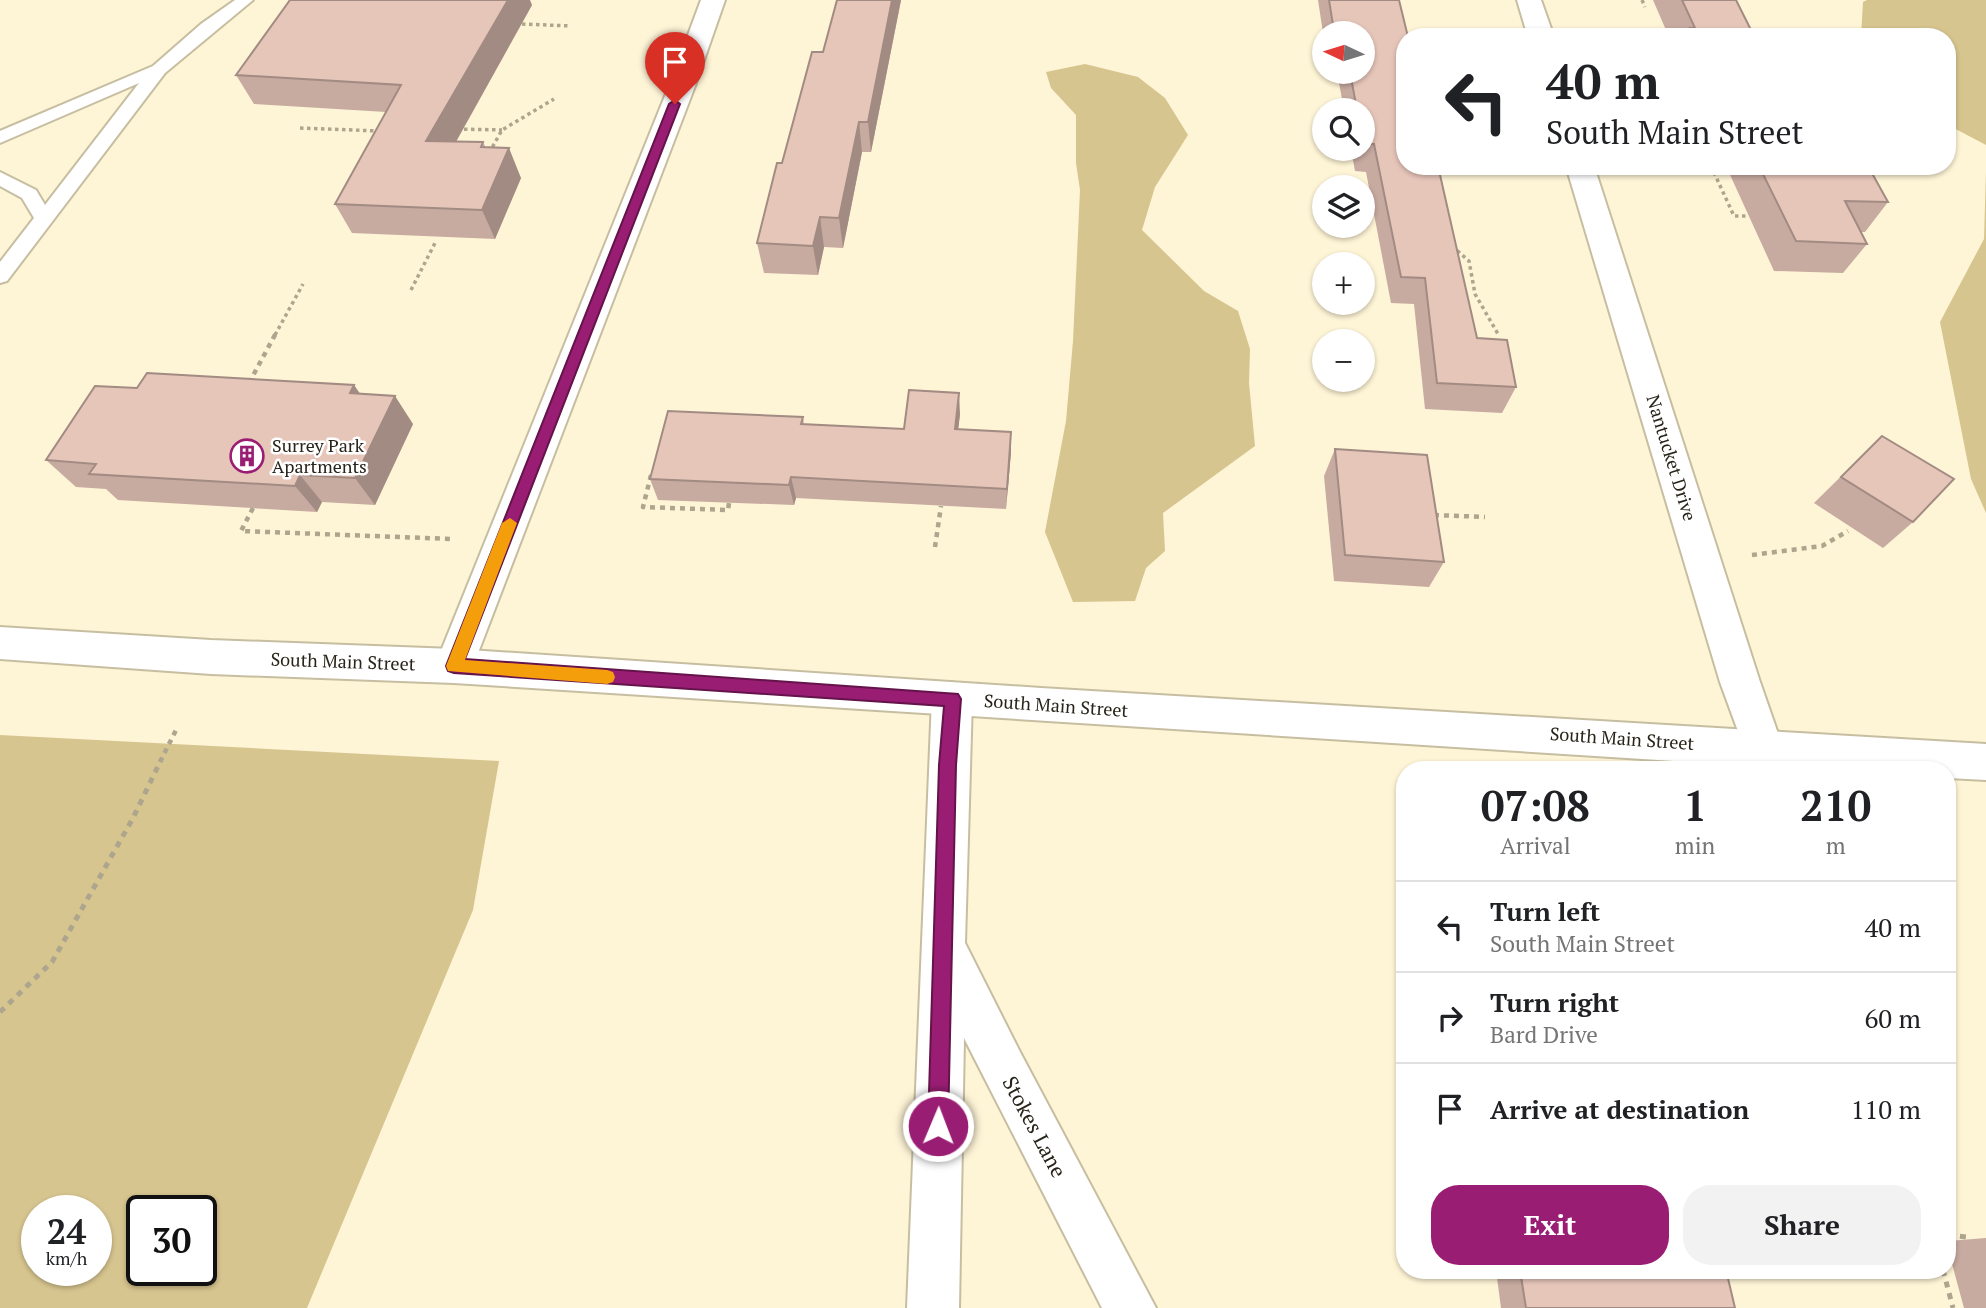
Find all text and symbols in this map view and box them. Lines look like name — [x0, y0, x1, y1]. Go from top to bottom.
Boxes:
north arrow — [1312, 21, 1376, 84]
map controls — [1312, 21, 1375, 392]
pin — [645, 32, 705, 104]
icon: arrive — [656, 43, 694, 81]
text: 40 m — [1546, 48, 1660, 113]
icon: left — [1431, 56, 1522, 147]
button: search — [1312, 98, 1375, 161]
text: South Main Street — [1546, 111, 1803, 153]
button: layers — [1312, 175, 1375, 238]
button: + — [1312, 252, 1375, 315]
button: − — [1312, 329, 1375, 392]
street label: Nantucket Drive — [1641, 392, 1703, 524]
place label: Surrey Park Apartments — [272, 433, 367, 478]
building icon: Surrey Park Apartments — [228, 437, 266, 475]
street label: South Main Street — [270, 646, 416, 676]
street label: South Main Street — [983, 688, 1129, 722]
street label: South Main Street — [1549, 721, 1695, 755]
text: 07:08 — [1481, 777, 1590, 833]
text: 1 — [1683, 777, 1707, 833]
text: 210 — [1800, 777, 1871, 833]
text: Arrival — [1500, 830, 1571, 861]
text: min — [1675, 830, 1715, 861]
text: m — [1826, 830, 1846, 861]
text: Turn left — [1490, 894, 1600, 928]
icon: left — [1431, 908, 1469, 946]
text: 40 m — [1865, 910, 1921, 944]
text: South Main Street — [1490, 928, 1675, 959]
text: Turn right — [1490, 985, 1619, 1019]
icon: right — [1431, 999, 1469, 1037]
text: 60 m — [1865, 1001, 1921, 1035]
text: Bard Drive — [1490, 1019, 1598, 1050]
street label: Stokes Lane — [996, 1071, 1073, 1182]
position arrow — [901, 1089, 975, 1163]
icon: arrive — [1431, 1090, 1469, 1128]
text: Arrive at destination — [1490, 1092, 1749, 1126]
text: 110 m — [1851, 1092, 1921, 1126]
button: Exit — [1431, 1185, 1669, 1265]
button: Share — [1683, 1185, 1921, 1265]
speed limit sign: 30 — [126, 1195, 217, 1286]
text: 24 — [47, 1208, 86, 1254]
text: km/h — [46, 1246, 87, 1270]

